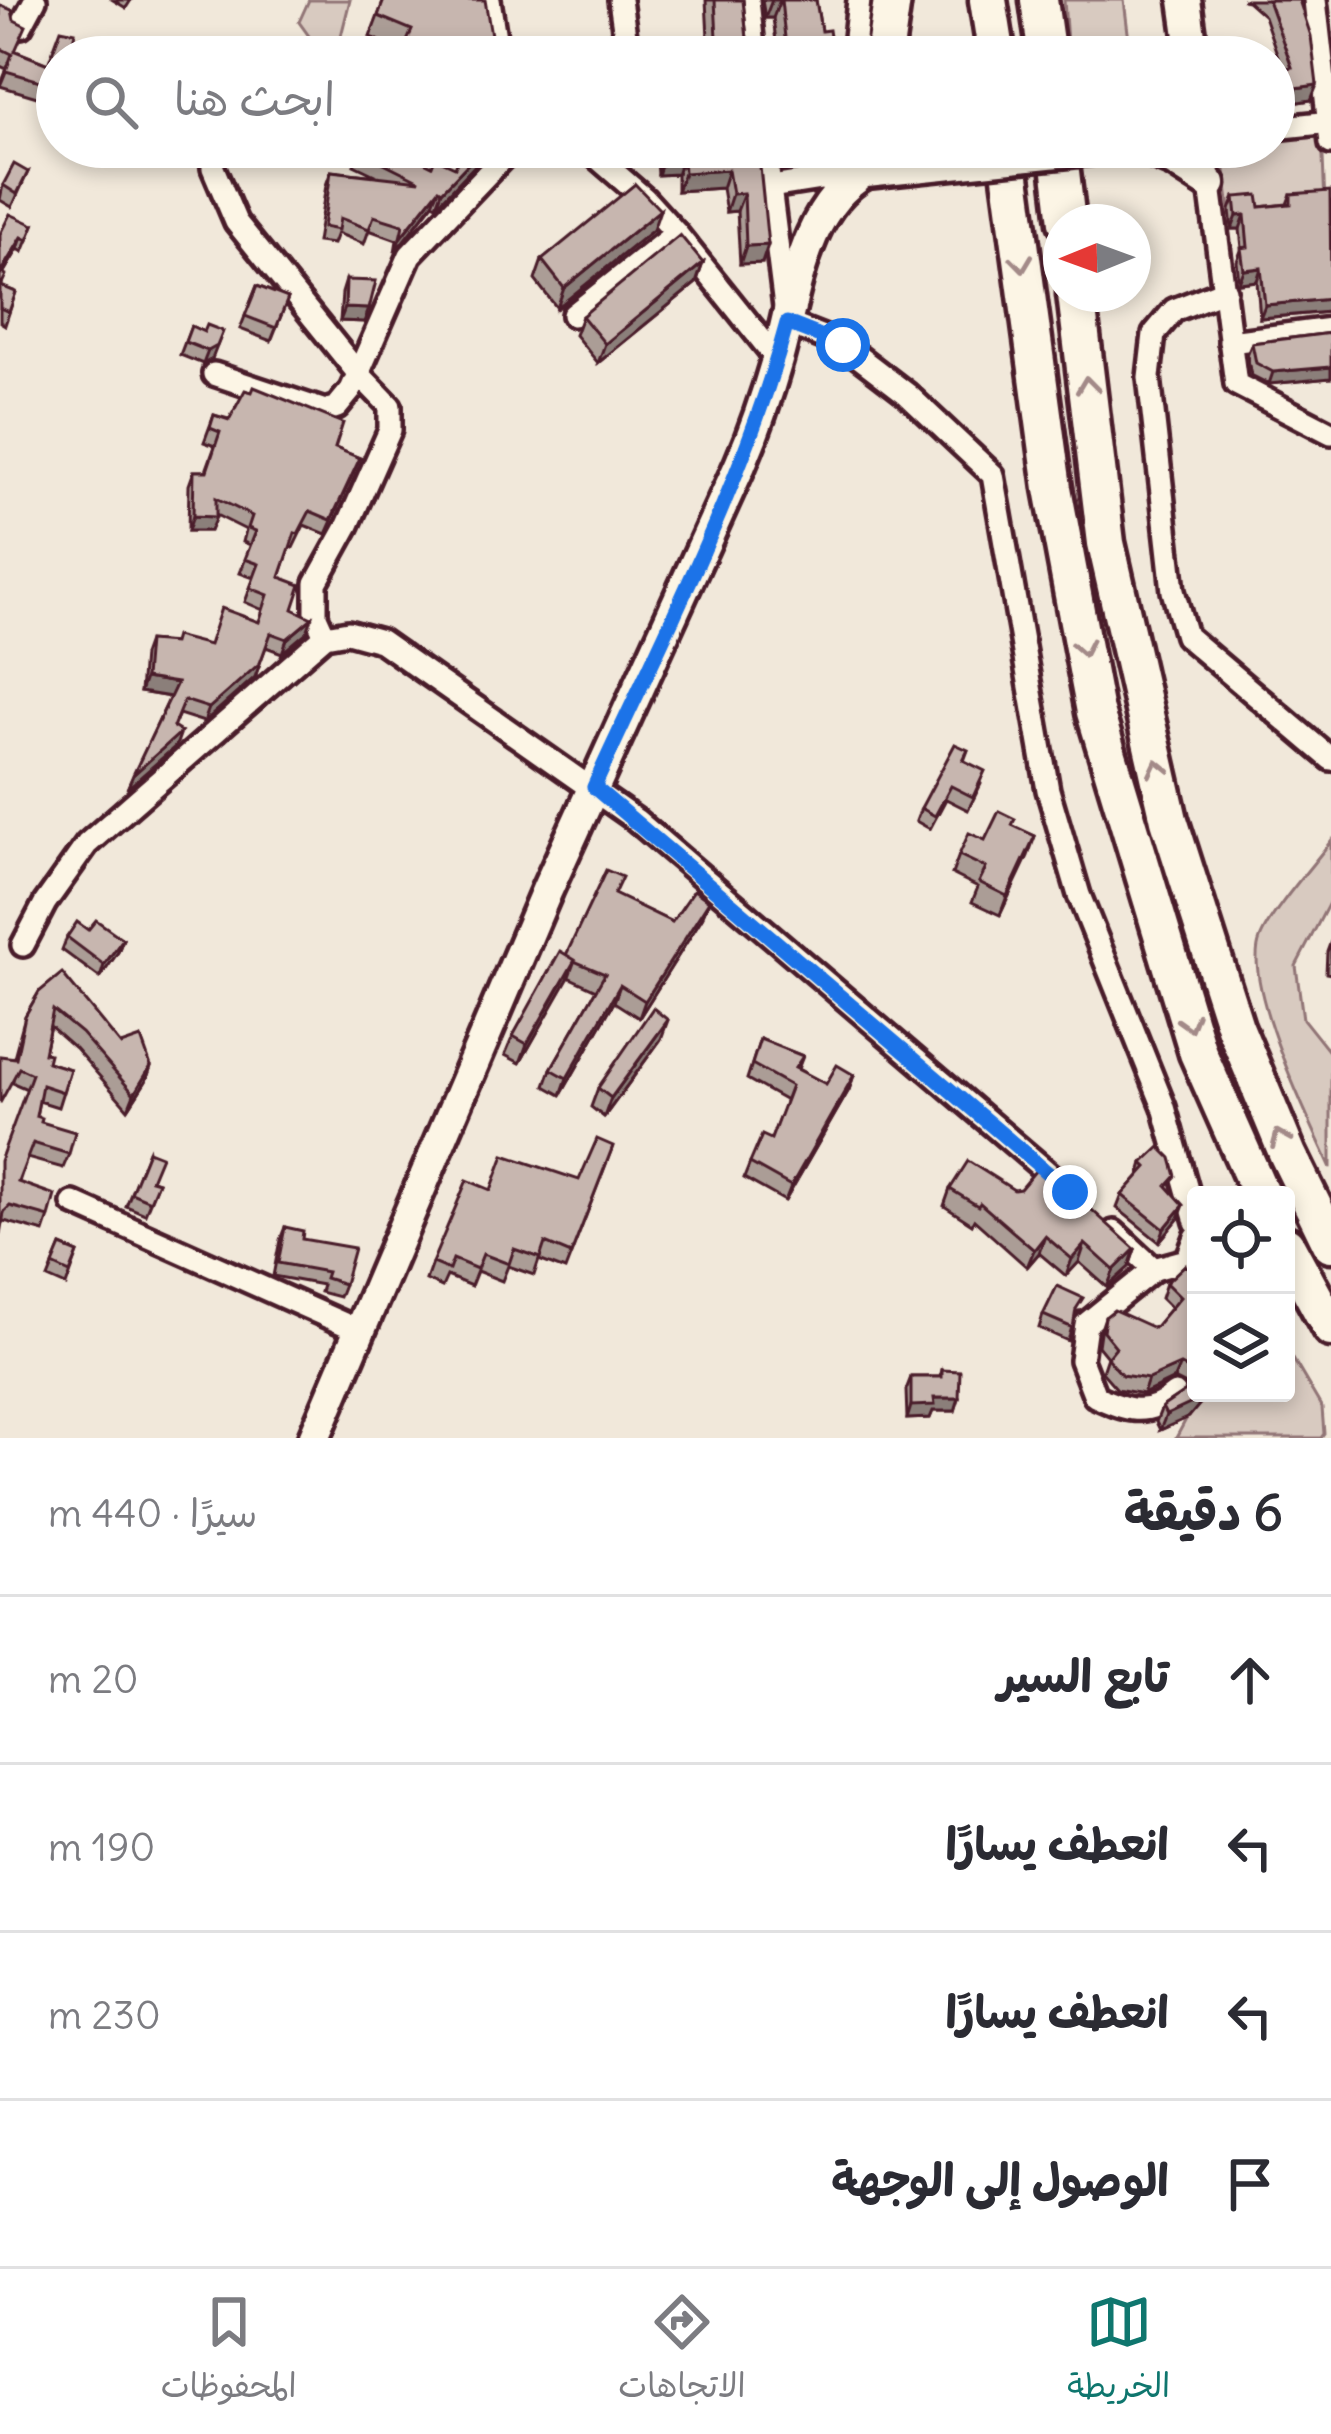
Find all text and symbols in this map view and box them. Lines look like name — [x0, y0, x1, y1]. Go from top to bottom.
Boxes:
search box — [36, 36, 1295, 168]
icon: search — [78, 69, 144, 135]
text: ابحث هنا — [174, 71, 335, 127]
north arrow — [1043, 204, 1151, 312]
one-way arrow — [1008, 253, 1034, 273]
route start — [816, 318, 870, 372]
one-way arrow — [1074, 375, 1100, 395]
one-way arrow — [1069, 638, 1095, 658]
one-way arrow — [1146, 759, 1171, 779]
one-way arrow — [1175, 1012, 1200, 1033]
one-way arrow — [1271, 1129, 1295, 1150]
route end — [1043, 1165, 1097, 1219]
map controls — [1187, 1186, 1295, 1402]
button: locate — [1187, 1186, 1295, 1294]
button: layers — [1187, 1294, 1295, 1402]
text: 6 دقيقة — [1124, 1480, 1283, 1544]
text: سيرًا · 440 m — [48, 1489, 257, 1538]
icon: ahead — [1217, 1647, 1283, 1713]
text: تابع السير — [998, 1648, 1169, 1704]
text: 20 m — [48, 1655, 139, 1704]
icon: left — [1217, 1815, 1283, 1881]
text: انعطف يسارًا — [946, 1816, 1169, 1872]
text: 190 m — [48, 1823, 155, 1872]
icon: left — [1217, 1983, 1283, 2049]
text: انعطف يسارًا — [946, 1984, 1169, 2040]
text: 230 m — [48, 1991, 161, 2040]
icon: arrive — [1217, 2151, 1283, 2217]
text: الوصول إلى الوجهة — [831, 2152, 1169, 2208]
tab: المحفوظات — [161, 2289, 297, 2415]
tab: الاتجاهات — [618, 2289, 746, 2415]
tab: الخريطة — [1067, 2289, 1170, 2415]

